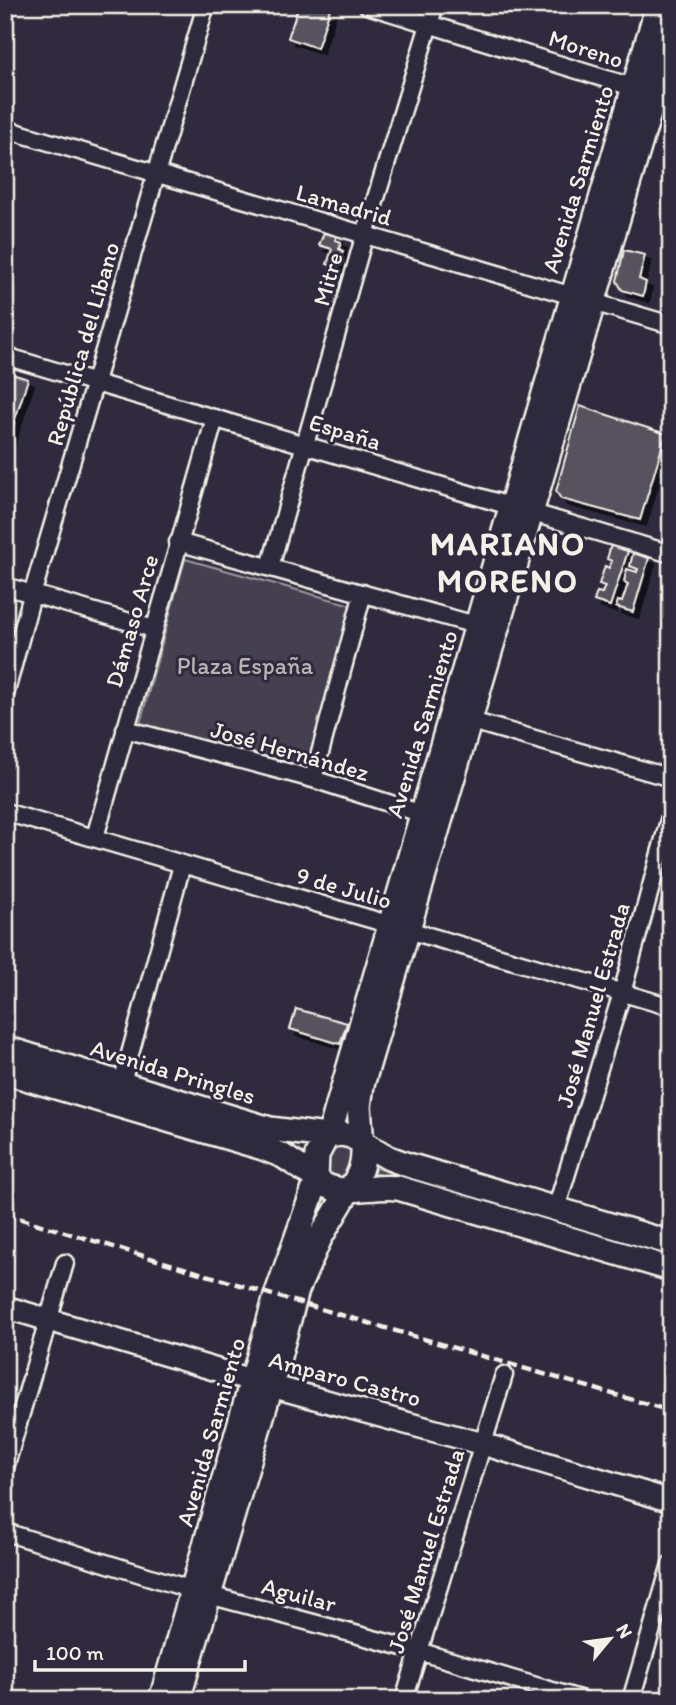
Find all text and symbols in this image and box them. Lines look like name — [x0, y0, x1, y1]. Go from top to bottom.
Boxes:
street label: Moreno — [545, 23, 627, 74]
street label: Avenida Sarmiento — [535, 81, 620, 276]
street label: Lamadrid — [293, 177, 395, 232]
street label: República del Líbano — [40, 239, 125, 449]
street label: Mitre — [306, 249, 349, 309]
street label: España — [306, 407, 385, 456]
district label: MARIANO MORENO — [430, 525, 586, 600]
street label: Dámaso Arce — [99, 551, 164, 691]
street label: Avenida Sarmiento — [379, 626, 464, 821]
park label: Plaza España — [177, 651, 314, 680]
street label: José Hernández — [208, 714, 373, 787]
street label: 9 de Julio — [293, 860, 395, 915]
street label: José Manuel Estrada — [549, 899, 636, 1111]
street label: Avenida Pringles — [87, 1033, 259, 1110]
street label: Avenida Sarmiento — [170, 1334, 251, 1530]
street label: Amparo Castro — [266, 1344, 424, 1413]
street label: José Manuel Estrada — [381, 1445, 470, 1656]
street label: Aguilar — [259, 1571, 340, 1618]
north arrow — [574, 1604, 644, 1674]
text: N — [611, 1620, 638, 1642]
scale bar — [35, 1628, 245, 1672]
text: 100 m — [46, 1640, 104, 1665]

